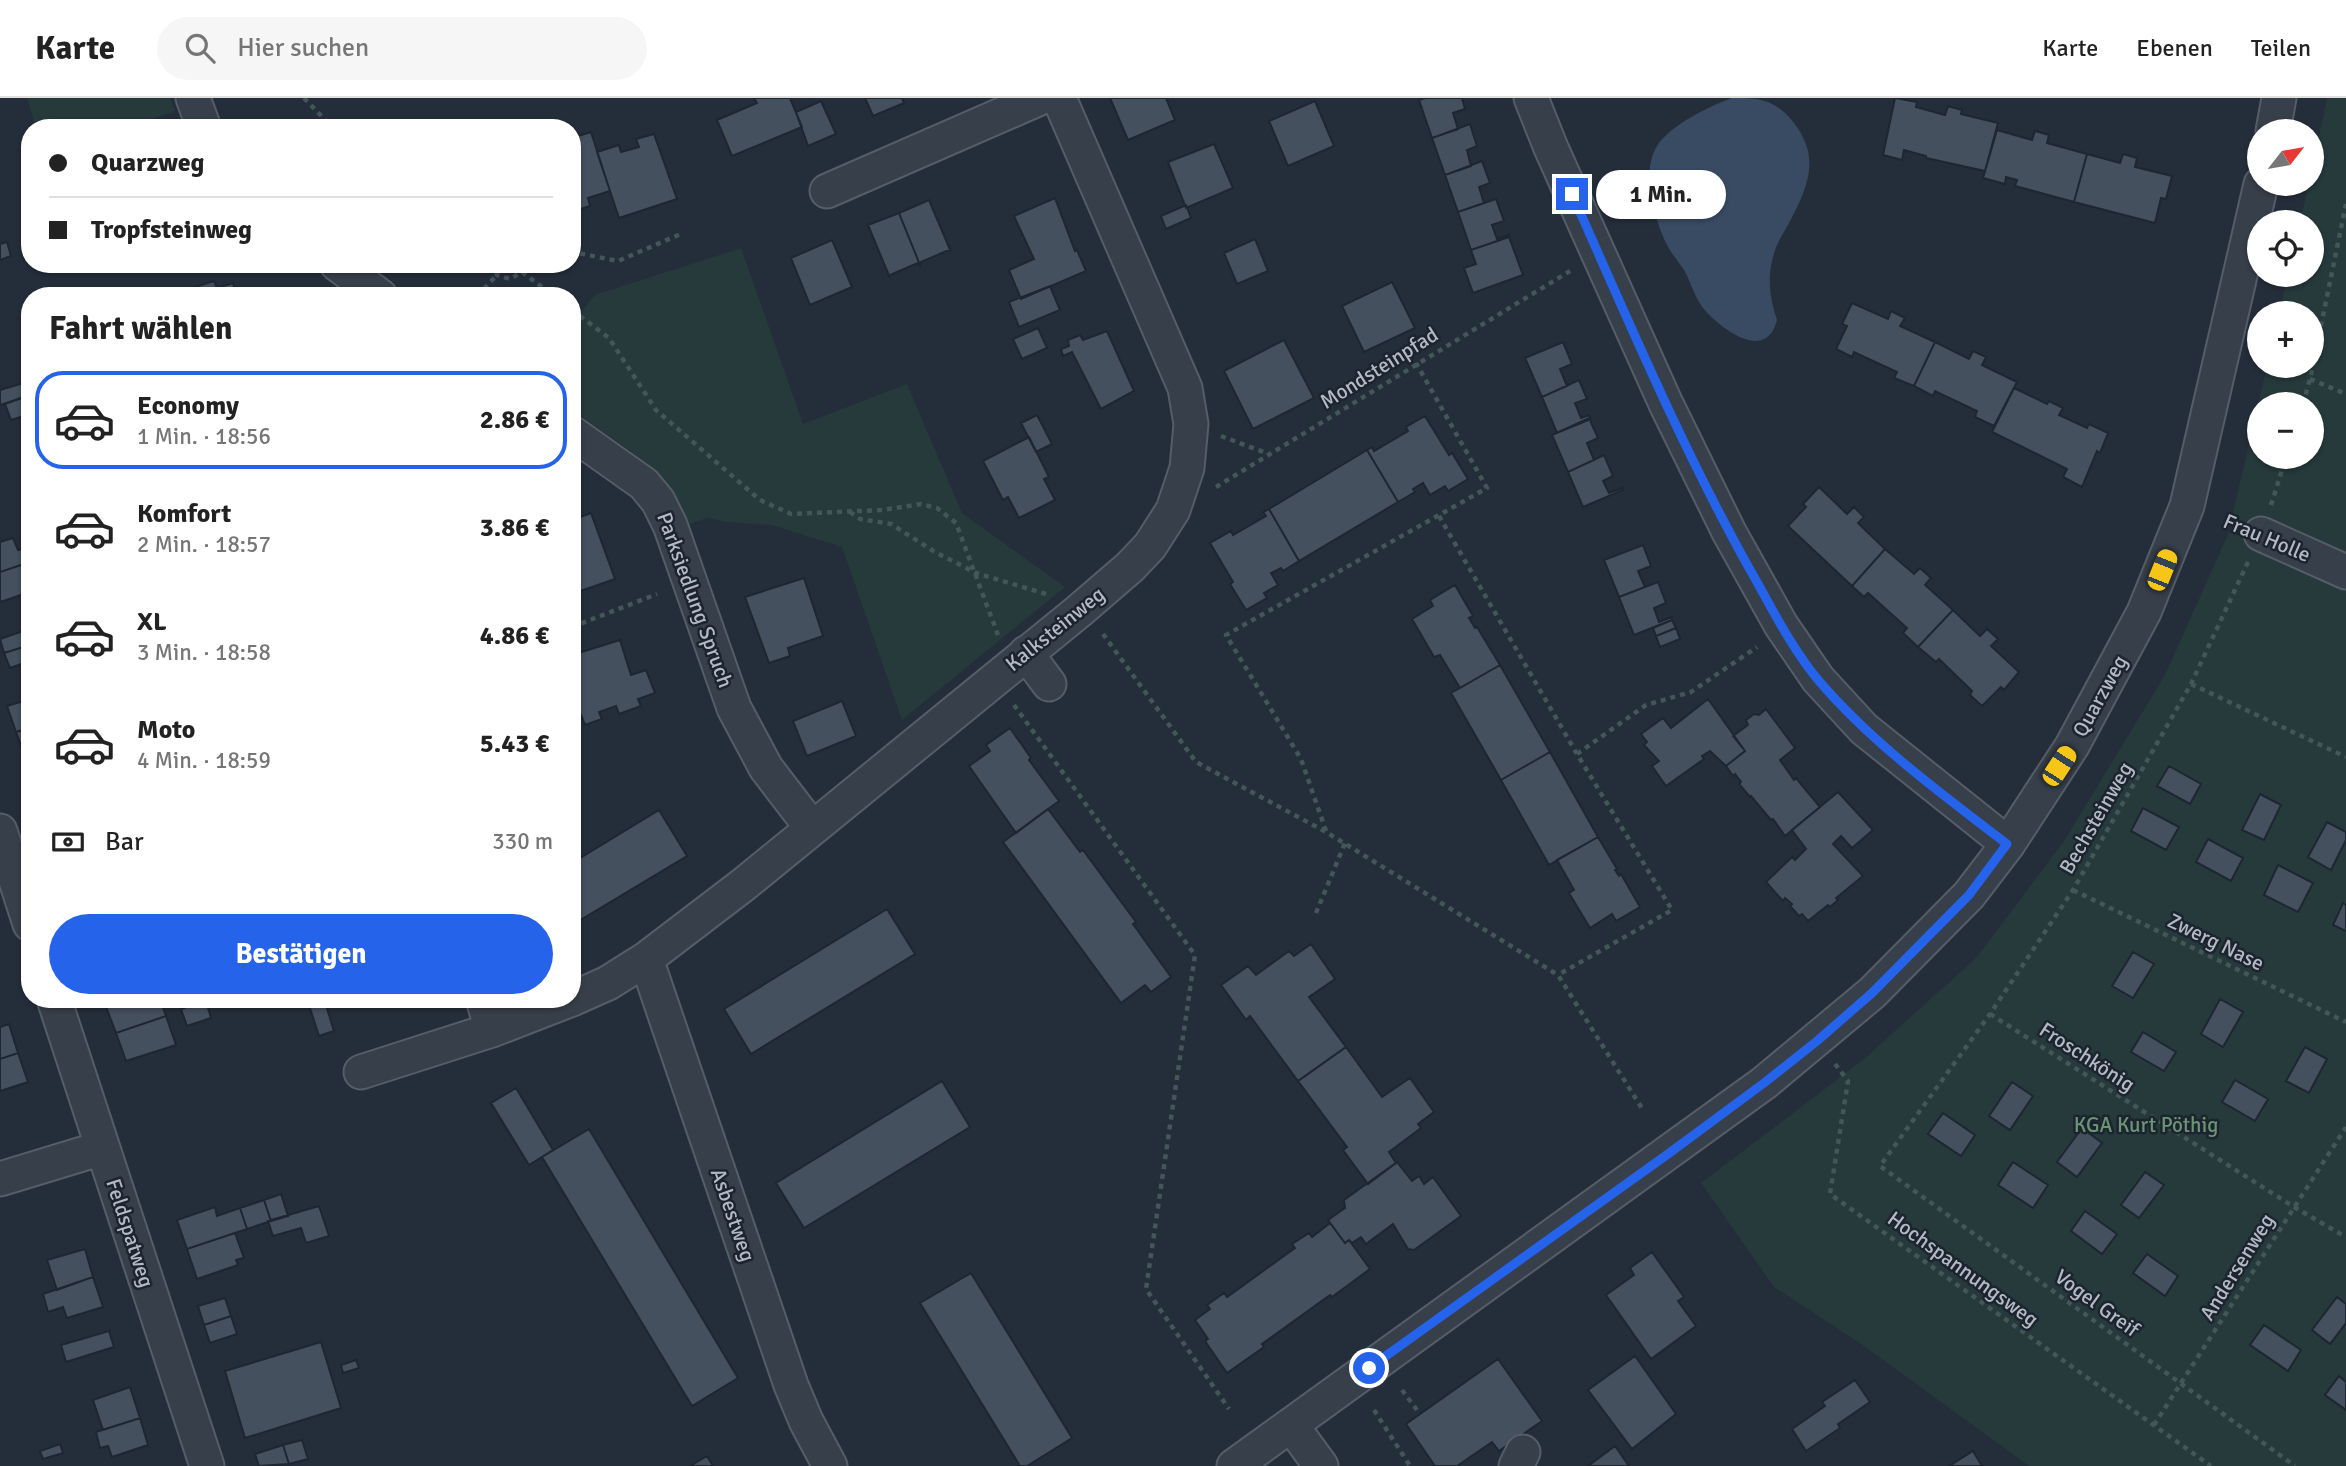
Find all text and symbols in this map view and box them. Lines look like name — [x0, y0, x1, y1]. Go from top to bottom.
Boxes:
search box — [157, 17, 647, 80]
text: Karte — [35, 28, 115, 69]
icon: search — [181, 29, 219, 67]
text: Hier suchen — [237, 32, 369, 64]
text: Karte — [2042, 33, 2098, 63]
text: Ebenen — [2136, 33, 2213, 63]
text: Teilen — [2251, 33, 2311, 63]
north arrow — [2247, 119, 2324, 196]
map controls — [2247, 119, 2324, 469]
text: Quarzweg — [91, 147, 205, 179]
callout: 1 Min. — [1596, 170, 1726, 218]
route end — [1556, 178, 1588, 210]
text: 1 Min. — [1630, 180, 1692, 209]
button: locate — [2247, 210, 2324, 287]
text: Tropfsteinweg — [91, 214, 252, 246]
button: + — [2247, 301, 2324, 378]
text: Fahrt wählen — [49, 309, 233, 348]
street label: Mondsteinpfad — [1315, 321, 1443, 415]
icon: car — [53, 389, 116, 452]
text: Economy — [137, 390, 239, 422]
button: − — [2247, 392, 2324, 469]
text: 2.86 € — [480, 404, 549, 436]
text: 1 Min. · 18:56 — [137, 422, 271, 451]
icon: car — [53, 497, 116, 560]
text: Komfort — [137, 498, 231, 530]
street label: Frau Holle — [2219, 508, 2315, 568]
street label: Parksiedlung Spruch — [651, 509, 739, 691]
text: 3.86 € — [480, 512, 549, 544]
text: 2 Min. · 18:57 — [137, 530, 271, 559]
car — [2145, 547, 2180, 593]
street label: Kalksteinweg — [1000, 581, 1110, 677]
icon: car — [53, 605, 116, 668]
text: XL — [137, 606, 167, 638]
text: 4.86 € — [480, 620, 549, 652]
text: 3 Min. · 18:58 — [137, 638, 271, 667]
street label: Quarzweg — [2067, 651, 2133, 741]
icon: car — [53, 713, 116, 776]
text: Moto — [137, 714, 195, 746]
text: 5.43 € — [480, 728, 549, 760]
car — [2039, 743, 2080, 789]
text: 4 Min. · 18:59 — [137, 746, 271, 775]
street label: Bechsteinweg — [2054, 757, 2138, 879]
icon: cash — [49, 823, 87, 861]
text: Bar — [105, 826, 143, 858]
text: 330 m — [492, 827, 553, 856]
street label: Zwerg Nase — [2163, 907, 2269, 977]
button: Bestätigen — [49, 914, 553, 994]
street label: Froschkönig — [2034, 1017, 2140, 1097]
park label: KGA Kurt Pöthig — [2074, 1112, 2218, 1138]
street label: Asbestweg — [705, 1165, 761, 1265]
street label: Feldspatweg — [100, 1175, 160, 1291]
street label: Hochspannungsweg — [1883, 1206, 2043, 1332]
street label: Andersenweg — [2194, 1209, 2280, 1325]
street label: Vogel Greif — [2050, 1264, 2145, 1343]
route start — [1353, 1352, 1385, 1384]

